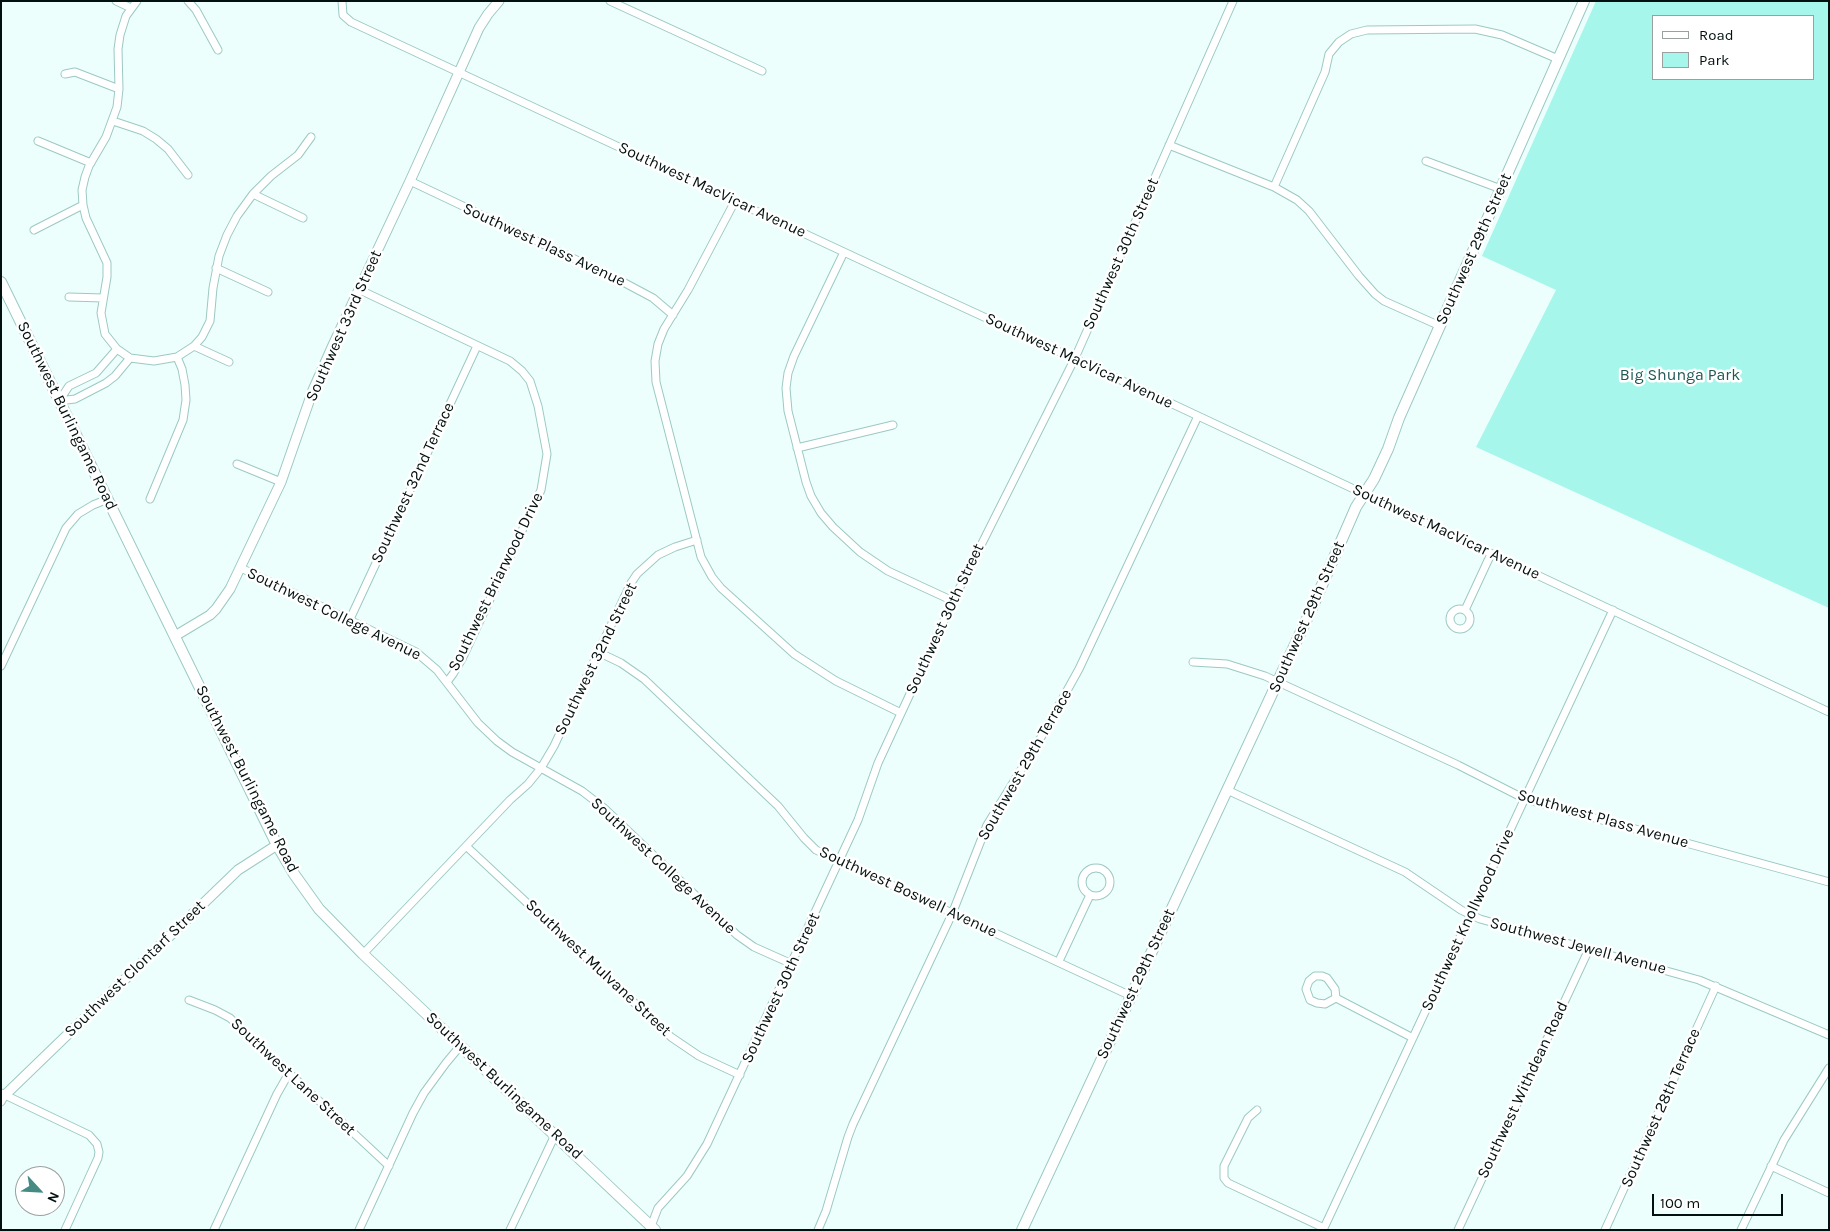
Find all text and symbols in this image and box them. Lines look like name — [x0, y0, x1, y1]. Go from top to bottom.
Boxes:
legend — [1652, 15, 1815, 80]
text: Road — [1699, 26, 1734, 44]
text: Park — [1699, 51, 1729, 69]
street label: Southwest MacVicar Avenue — [615, 138, 809, 242]
street label: Southwest 29th Street — [1432, 170, 1516, 328]
street label: Southwest 30th Street — [1079, 175, 1163, 333]
street label: Southwest Plass Avenue — [460, 199, 628, 291]
street label: Southwest 33rd Street — [302, 247, 386, 405]
street label: Southwest MacVicar Avenue — [982, 309, 1176, 413]
street label: Southwest Burlingame Road — [13, 318, 121, 514]
park label: Big Shunga Park — [1620, 365, 1740, 385]
street label: Southwest 32nd Terrace — [367, 399, 459, 567]
street label: Southwest MacVicar Avenue — [1349, 480, 1543, 584]
street label: Southwest Briarwood Drive — [444, 489, 548, 675]
street label: Southwest 29th Street — [1265, 538, 1349, 696]
street label: Southwest 30th Street — [902, 541, 988, 697]
street label: Southwest College Avenue — [244, 563, 424, 665]
street label: Southwest 32nd Street — [551, 580, 641, 738]
street label: Southwest Burlingame Road — [191, 682, 303, 876]
street label: Southwest 29th Terrace — [974, 686, 1076, 844]
street label: Southwest Plass Avenue — [1515, 785, 1691, 853]
street label: Southwest College Avenue — [587, 794, 739, 938]
street label: Southwest Knollwood Drive — [1417, 826, 1519, 1014]
street label: Southwest Boswell Avenue — [816, 842, 1000, 942]
street label: Southwest Mulvane Street — [521, 896, 675, 1040]
street label: Southwest Clontarf Street — [61, 897, 209, 1041]
street label: Southwest 29th Street — [1093, 906, 1179, 1062]
street label: Southwest 30th Street — [738, 910, 824, 1066]
street label: Southwest Jewell Avenue — [1488, 913, 1668, 979]
street label: Southwest Withdean Road — [1473, 998, 1573, 1182]
street label: Southwest Burlingame Road — [421, 1008, 587, 1164]
street label: Southwest Lane Street — [227, 1014, 359, 1140]
street label: Southwest 28th Terrace — [1617, 1025, 1705, 1191]
north arrow — [15, 1166, 65, 1216]
scale bar — [1655, 1184, 1786, 1216]
text: N — [43, 1189, 63, 1205]
text: 100 m — [1660, 1194, 1700, 1212]

